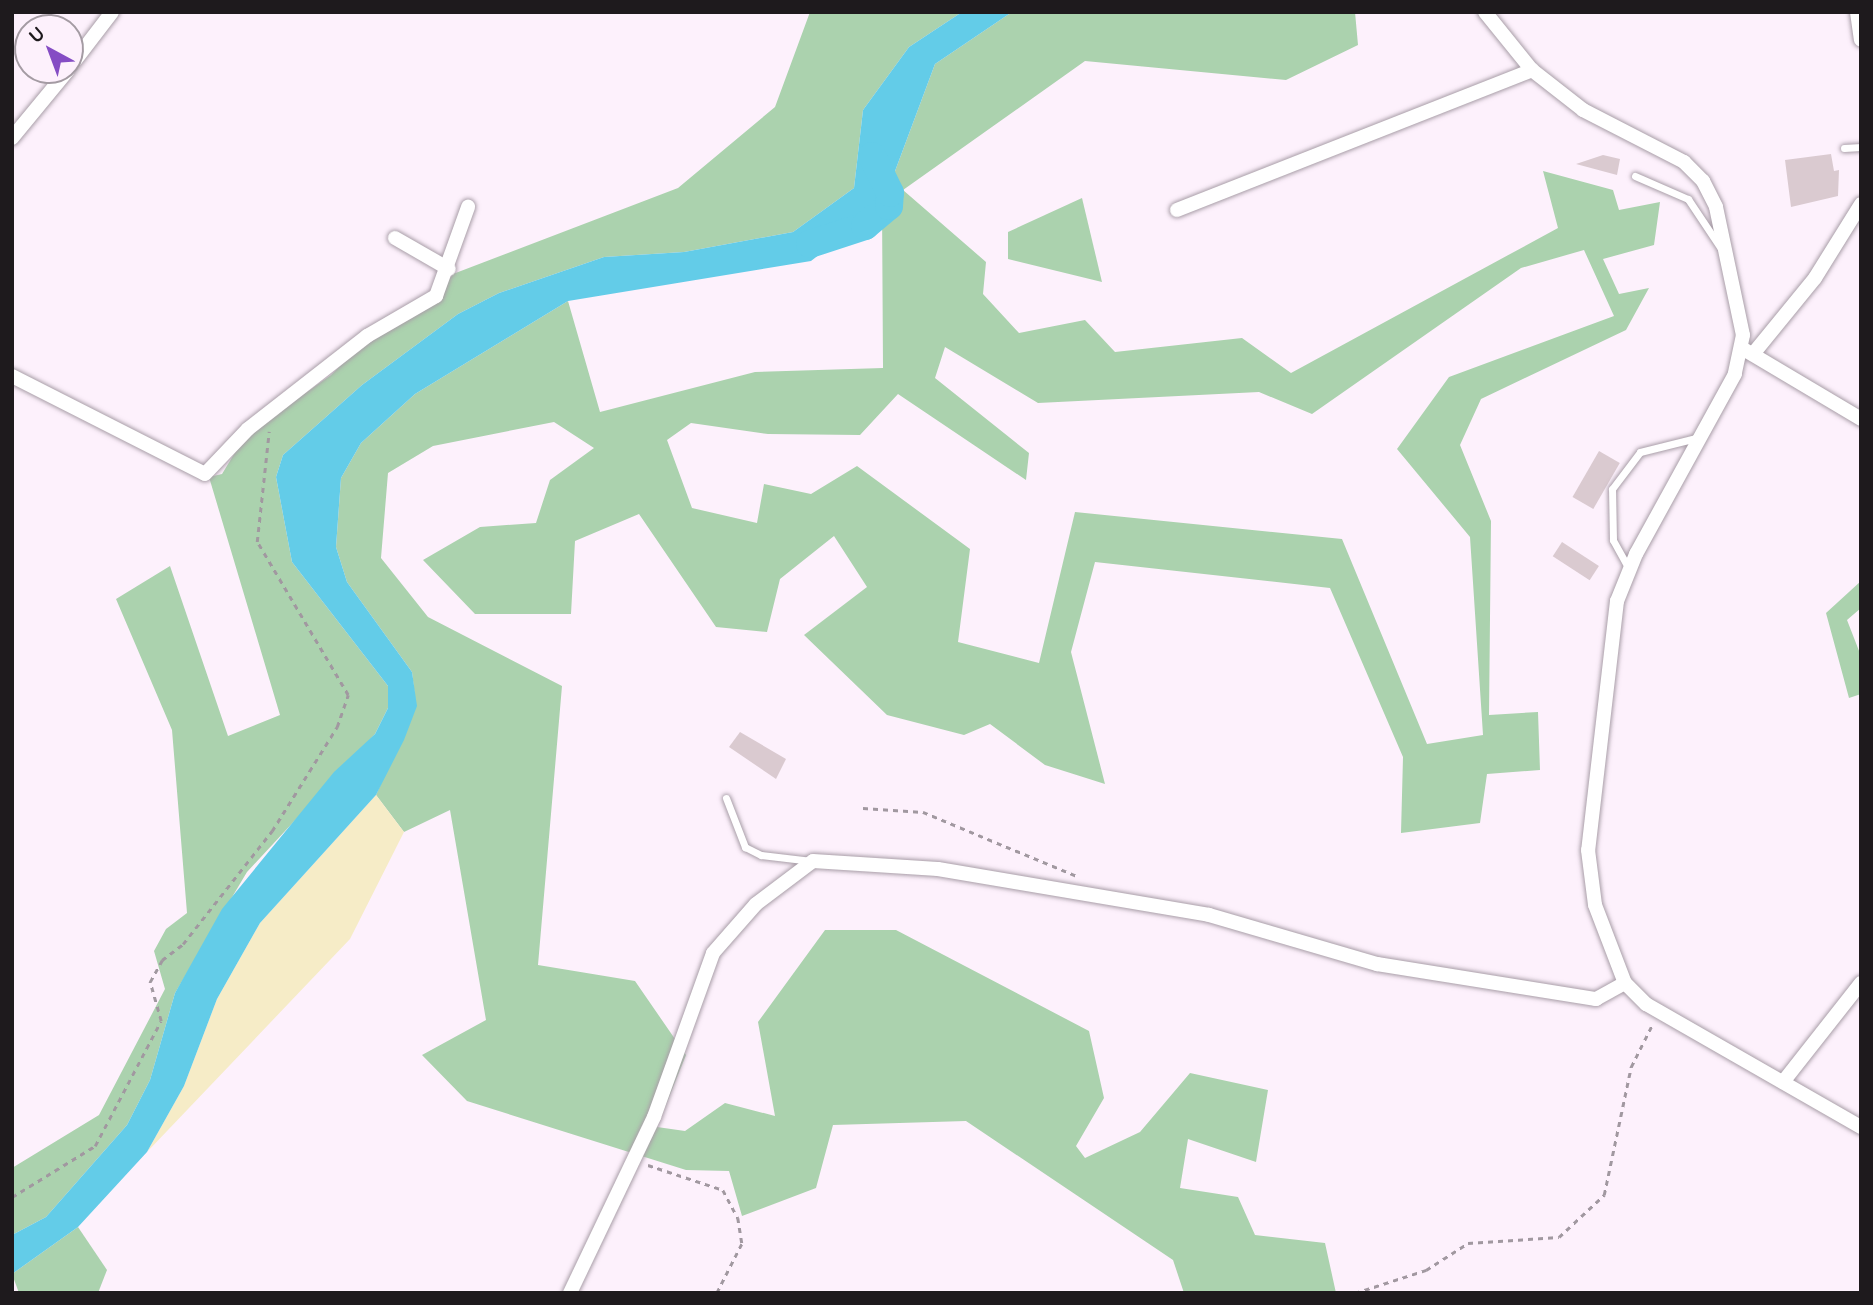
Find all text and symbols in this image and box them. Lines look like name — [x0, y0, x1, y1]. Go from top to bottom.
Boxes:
north arrow — [14, 14, 84, 84]
text: U — [24, 21, 49, 48]

